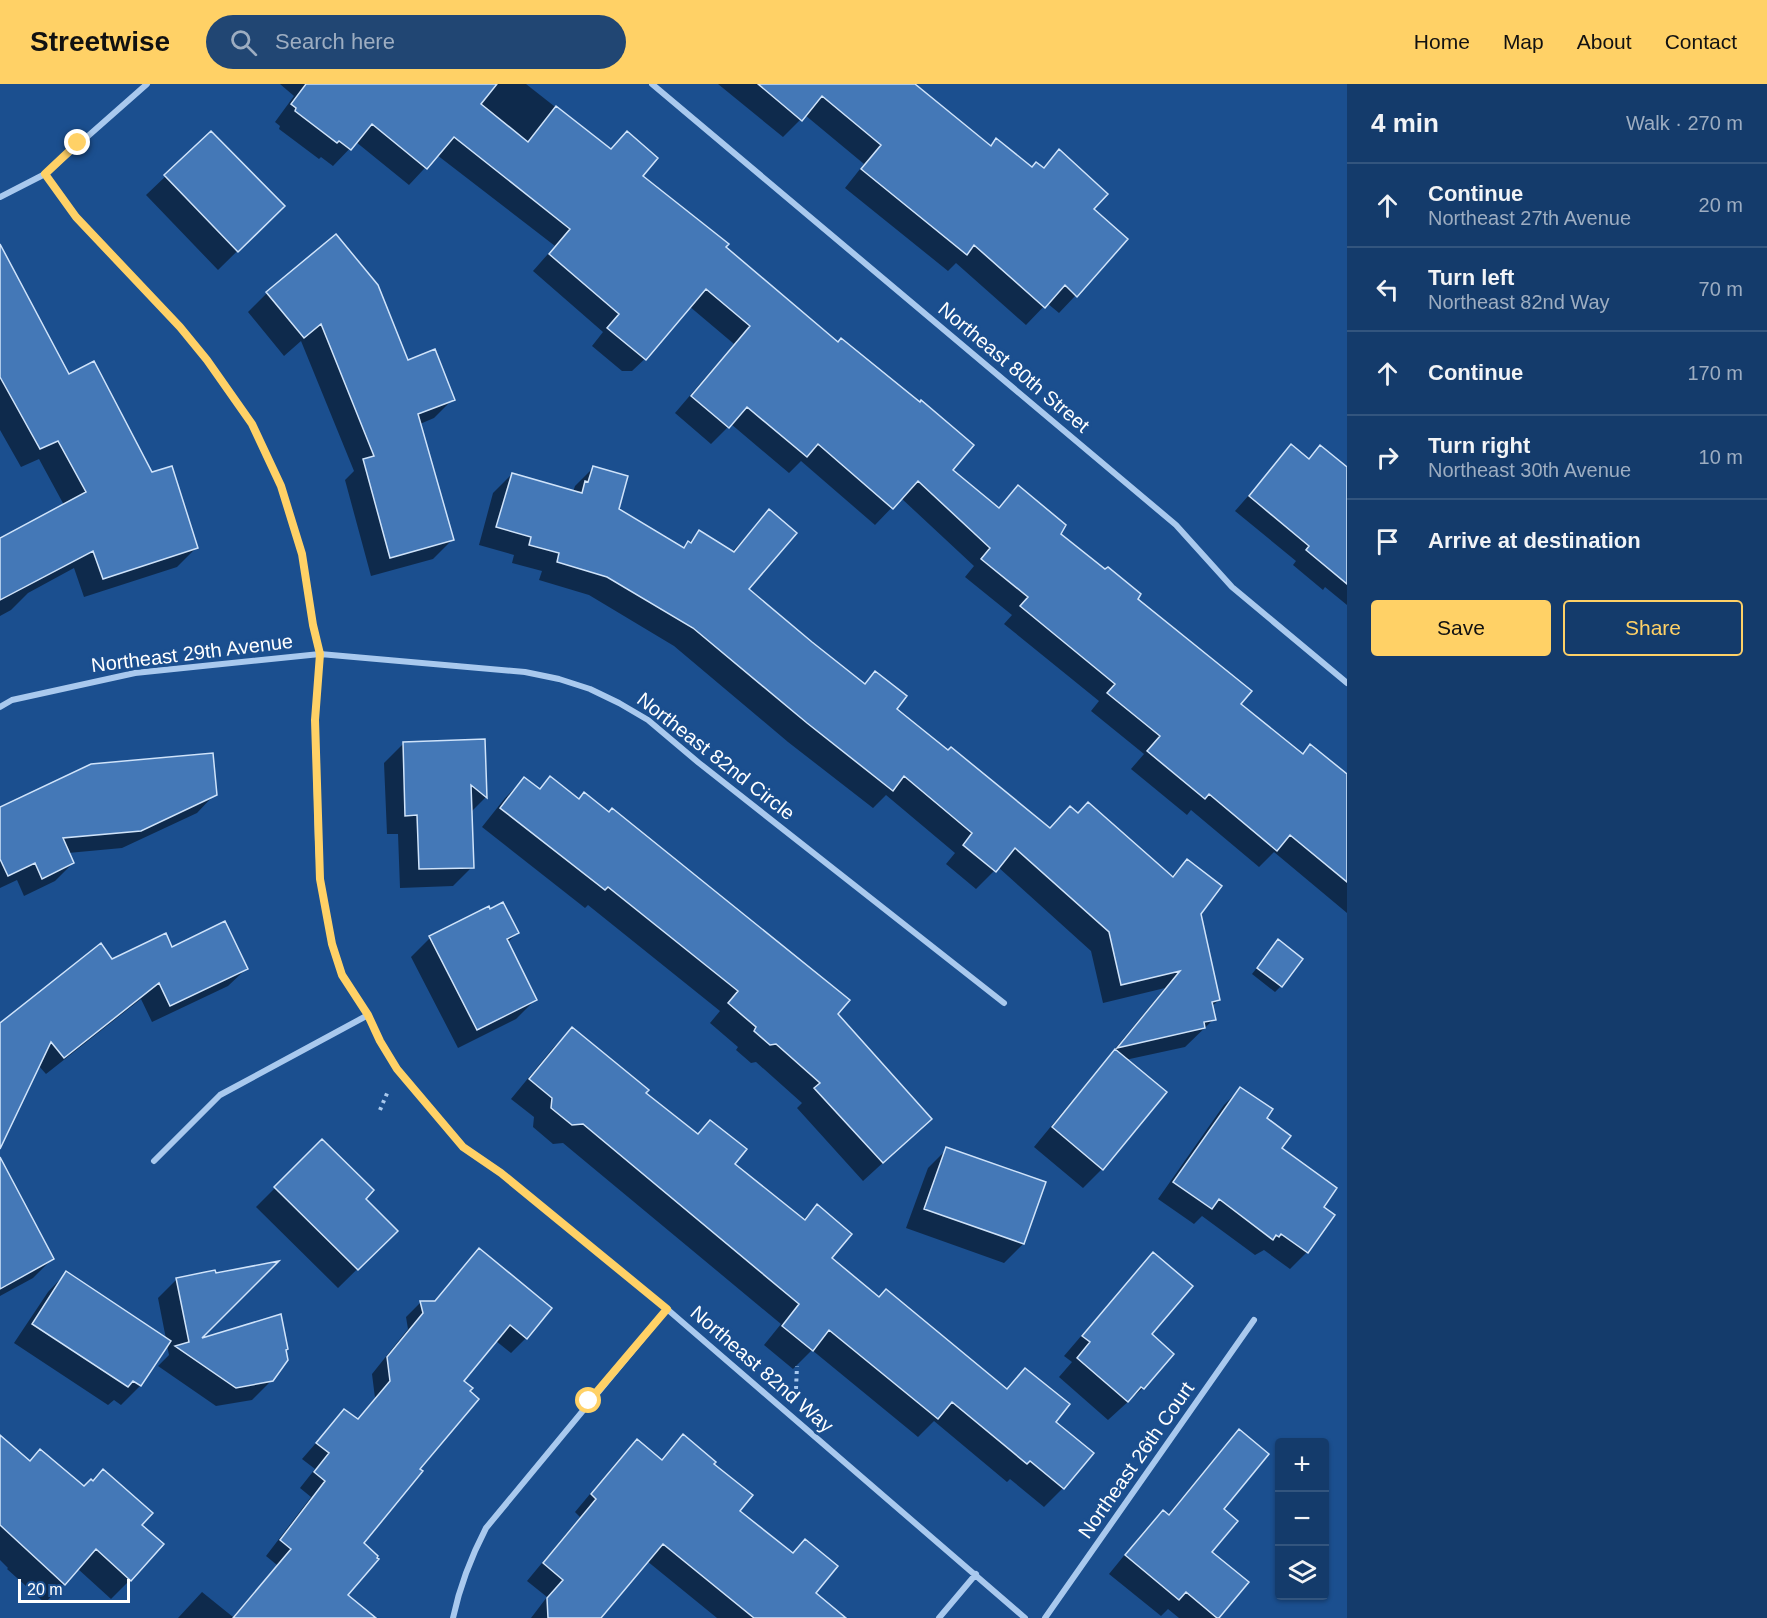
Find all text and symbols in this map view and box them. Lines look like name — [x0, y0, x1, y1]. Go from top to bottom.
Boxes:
search box — [206, 15, 626, 69]
text: Streetwise — [30, 26, 170, 57]
icon: search — [227, 26, 260, 59]
text: Search here — [275, 29, 395, 54]
text: Home — [1414, 30, 1470, 53]
text: Map — [1503, 30, 1544, 53]
text: About — [1577, 30, 1632, 53]
text: Contact — [1665, 30, 1737, 53]
text: 4 min — [1371, 108, 1439, 138]
text: Walk · 270 m — [1626, 112, 1743, 134]
route end — [64, 129, 90, 155]
text: Continue — [1428, 181, 1523, 206]
icon: ahead — [1371, 189, 1404, 222]
text: 20 m — [1699, 194, 1743, 216]
text: Northeast 27th Avenue — [1428, 207, 1631, 229]
text: Turn left — [1428, 265, 1514, 290]
icon: left — [1371, 273, 1404, 306]
text: 70 m — [1699, 278, 1743, 300]
text: Northeast 82nd Way — [1428, 291, 1610, 313]
street label: Northeast 80th Street — [934, 297, 1094, 437]
icon: ahead — [1371, 357, 1404, 390]
text: Continue — [1428, 360, 1523, 385]
text: 170 m — [1687, 362, 1743, 384]
text: Turn right — [1428, 433, 1530, 458]
icon: right — [1371, 441, 1404, 474]
text: 10 m — [1699, 446, 1743, 468]
text: Northeast 30th Avenue — [1428, 459, 1631, 481]
icon: arrive — [1371, 525, 1404, 558]
text: Arrive at destination — [1428, 528, 1641, 553]
button: Save — [1371, 600, 1551, 656]
button: Share — [1563, 600, 1743, 656]
street label: Northeast 29th Avenue — [90, 630, 294, 676]
street label: Northeast 82nd Circle — [633, 688, 799, 824]
street label: Northeast 82nd Way — [686, 1301, 838, 1437]
street label: Northeast 26th Court — [1074, 1377, 1199, 1542]
route start — [575, 1387, 601, 1413]
map controls — [1275, 1438, 1329, 1600]
button: + — [1275, 1438, 1329, 1492]
button: − — [1275, 1492, 1329, 1546]
button: layers — [1275, 1546, 1329, 1600]
scale bar — [18, 1576, 130, 1604]
text: 20 m — [27, 1581, 63, 1598]

